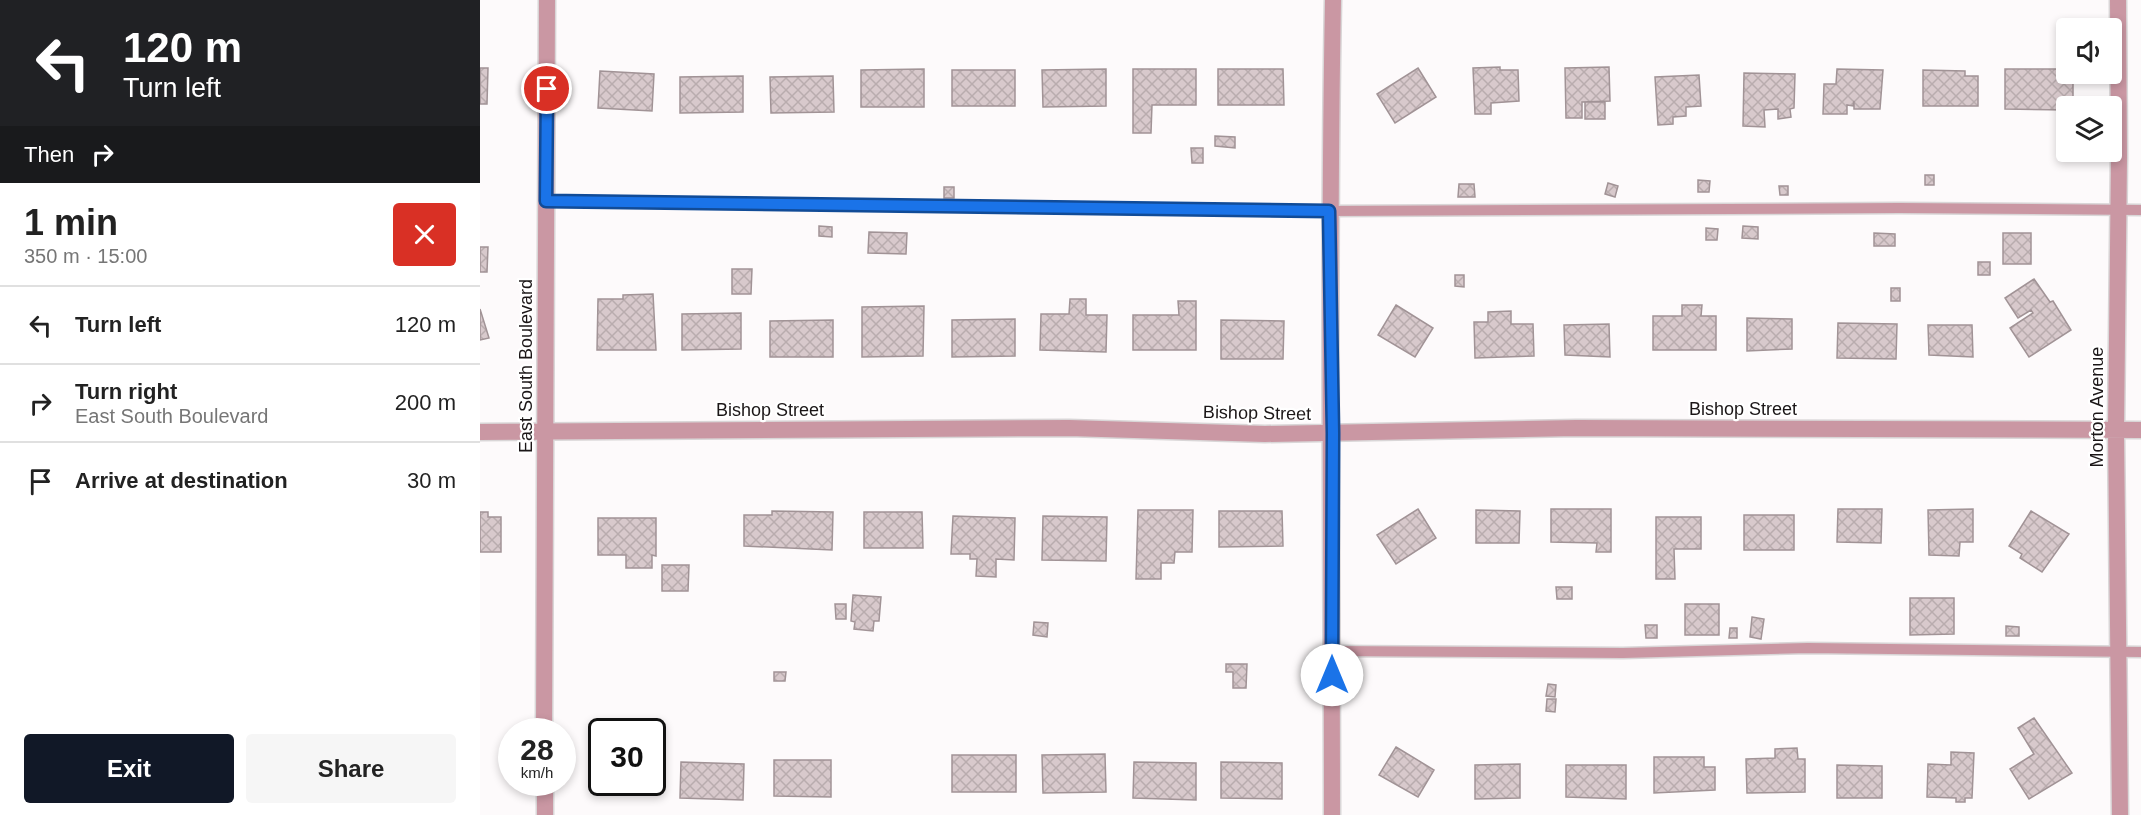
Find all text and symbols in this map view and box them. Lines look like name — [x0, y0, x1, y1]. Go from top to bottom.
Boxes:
map controls — [2056, 18, 2122, 162]
button: sound — [2056, 18, 2122, 84]
icon: left — [24, 24, 102, 102]
text: 120 m — [123, 24, 242, 71]
pin — [521, 63, 572, 114]
icon: arrive — [530, 72, 563, 105]
text: Turn left — [123, 73, 221, 103]
button: layers — [2056, 96, 2122, 162]
icon: right — [86, 138, 119, 171]
text: Then — [24, 142, 74, 167]
text: 1 min — [24, 202, 118, 243]
button: close — [393, 203, 456, 266]
text: 350 m · 15:00 — [24, 245, 147, 267]
street label: East South Boulevard — [516, 279, 536, 453]
icon: left — [24, 309, 57, 342]
text: Turn left — [75, 312, 161, 337]
text: 120 m — [395, 312, 456, 337]
street label: Morton Avenue — [2087, 347, 2107, 467]
text: Turn right — [75, 379, 177, 404]
icon: right — [24, 387, 57, 420]
text: 200 m — [395, 390, 456, 415]
street label: Bishop Street — [1689, 399, 1797, 419]
street label: Bishop Street — [716, 400, 824, 420]
street label: Bishop Street — [1203, 402, 1311, 424]
text: East South Boulevard — [75, 405, 268, 427]
icon: arrive — [24, 465, 57, 498]
text: Arrive at destination — [75, 468, 288, 493]
text: 30 m — [407, 468, 456, 493]
position arrow — [1300, 643, 1364, 707]
speed limit sign: 30 — [588, 718, 666, 796]
text: 28 — [520, 733, 554, 766]
button: Exit — [24, 734, 234, 803]
button: Share — [246, 734, 456, 803]
text: km/h — [521, 764, 553, 781]

